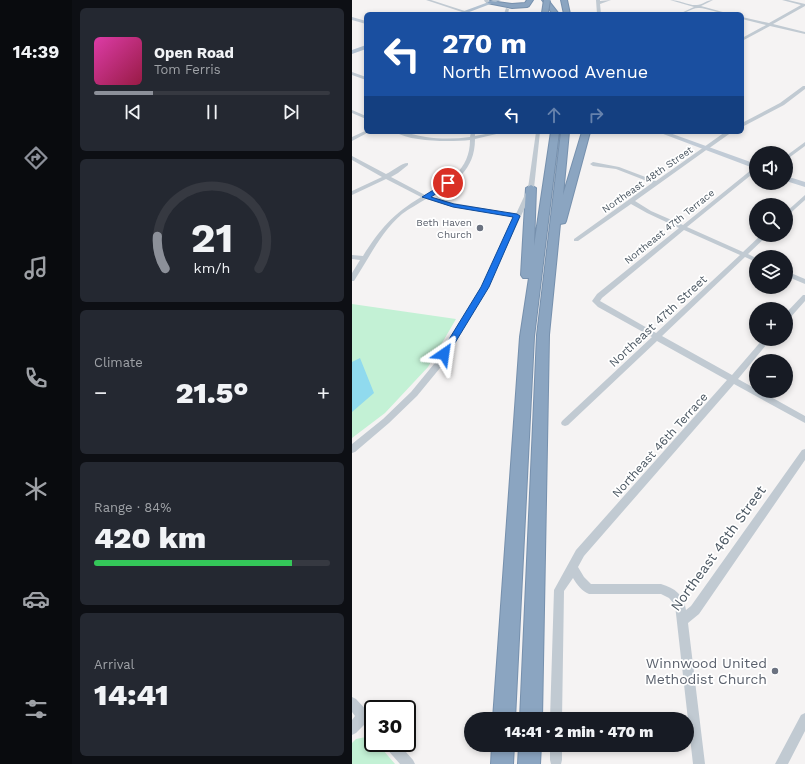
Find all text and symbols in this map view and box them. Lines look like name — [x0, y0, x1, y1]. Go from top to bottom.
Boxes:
text: 270 m — [442, 27, 527, 60]
icon: left — [376, 28, 428, 80]
text: 14:39 — [13, 41, 59, 62]
text: Open Road — [154, 44, 234, 62]
text: North Elmwood Avenue — [442, 61, 648, 82]
text: Tom Ferris — [154, 62, 221, 77]
icon: previous — [122, 101, 144, 123]
icon: pause — [201, 101, 223, 123]
icon: next — [280, 101, 302, 123]
icon: left — [501, 104, 523, 126]
icon: ahead — [543, 104, 565, 126]
icon: right — [585, 104, 607, 126]
icon: directions — [22, 144, 50, 172]
street label: Northeast 48th Street — [600, 144, 695, 215]
map controls — [749, 146, 793, 398]
button: sound — [749, 146, 793, 190]
pin — [431, 166, 465, 200]
icon: arrive — [437, 172, 459, 194]
street label: Northeast 47th Terrace — [622, 187, 717, 266]
button: search — [749, 198, 793, 242]
text: 21 — [191, 213, 233, 262]
place label: Beth Haven Church — [416, 217, 472, 240]
marker: Beth Haven Church — [475, 223, 485, 233]
button: layers — [749, 250, 793, 294]
icon: music — [22, 254, 50, 282]
text: km/h — [194, 259, 230, 275]
street label: Northeast 47th Street — [606, 272, 710, 370]
button: + — [749, 302, 793, 346]
position arrow — [423, 333, 465, 375]
button: − — [749, 354, 793, 398]
text: Climate — [94, 355, 143, 370]
icon: phone — [22, 364, 50, 392]
text: 21.5° — [175, 375, 249, 410]
text: − — [94, 380, 107, 405]
text: + — [317, 380, 330, 405]
street label: Northeast 46th Terrace — [609, 390, 711, 500]
icon: climate — [22, 475, 50, 503]
street label: Northeast 46th Street — [667, 482, 769, 614]
text: Range · 84% — [94, 500, 171, 515]
text: 420 km — [94, 520, 206, 555]
icon: car — [22, 585, 50, 613]
place label: Winnwood United Methodist Church — [645, 655, 767, 687]
text: Arrival — [94, 657, 135, 672]
marker: Winnwood United Methodist Church — [770, 666, 780, 676]
text: 14:41 — [94, 677, 169, 712]
icon: filters — [22, 695, 50, 723]
speed limit sign: 30 — [364, 700, 416, 752]
text: 14:41 · 2 min · 470 m — [505, 723, 653, 741]

